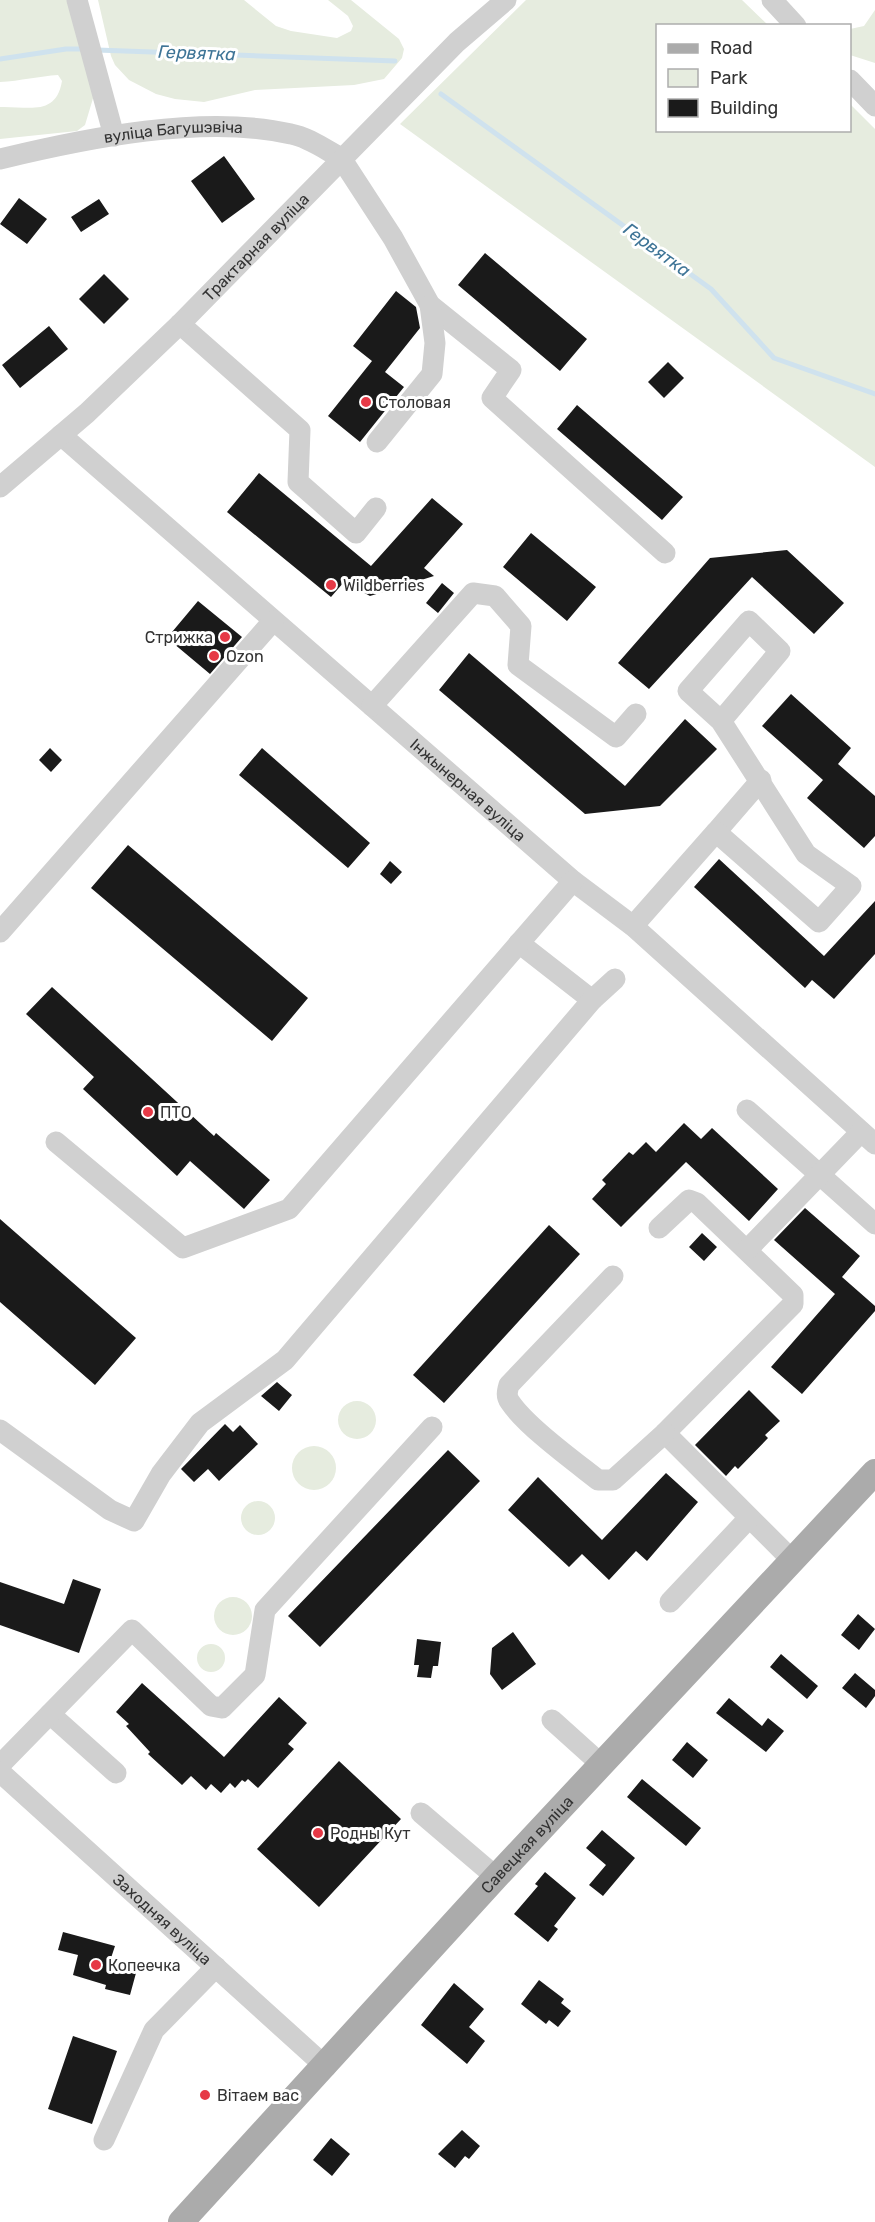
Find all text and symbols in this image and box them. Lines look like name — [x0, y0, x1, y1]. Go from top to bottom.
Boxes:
legend — [656, 24, 851, 132]
text: Road — [710, 37, 753, 59]
water label: Гервятка — [158, 41, 237, 65]
text: Park — [710, 67, 748, 89]
text: Building — [710, 97, 778, 119]
street label: вуліца Багушэвіча — [102, 117, 243, 147]
street label: Трактарная вуліца — [199, 189, 313, 305]
water label: Гервятка — [619, 218, 695, 282]
place label: Столовая — [378, 393, 451, 412]
marker: Столовая — [359, 395, 373, 409]
place label: Wildberries — [343, 576, 425, 595]
marker: Wildberries — [324, 578, 338, 592]
place label: Стрижка — [145, 628, 213, 647]
marker: Стрижка — [218, 630, 232, 644]
place label: Ozon — [226, 647, 264, 666]
marker: Ozon — [207, 649, 221, 663]
street label: Інжынерная вуліца — [407, 734, 530, 845]
place label: ПТО — [160, 1103, 192, 1122]
marker: ПТО — [141, 1105, 155, 1119]
street label: Савецкая вуліца — [477, 1792, 577, 1897]
place label: Родны Кут — [330, 1824, 410, 1843]
marker: Родны Кут — [311, 1826, 325, 1840]
street label: Заходняя вуліца — [109, 1869, 216, 1968]
place label: Копеечка — [108, 1956, 181, 1975]
marker: Копеечка — [89, 1958, 103, 1972]
place label: Вітаем вас — [217, 2086, 299, 2105]
marker: Вітаем вас — [198, 2088, 212, 2102]

